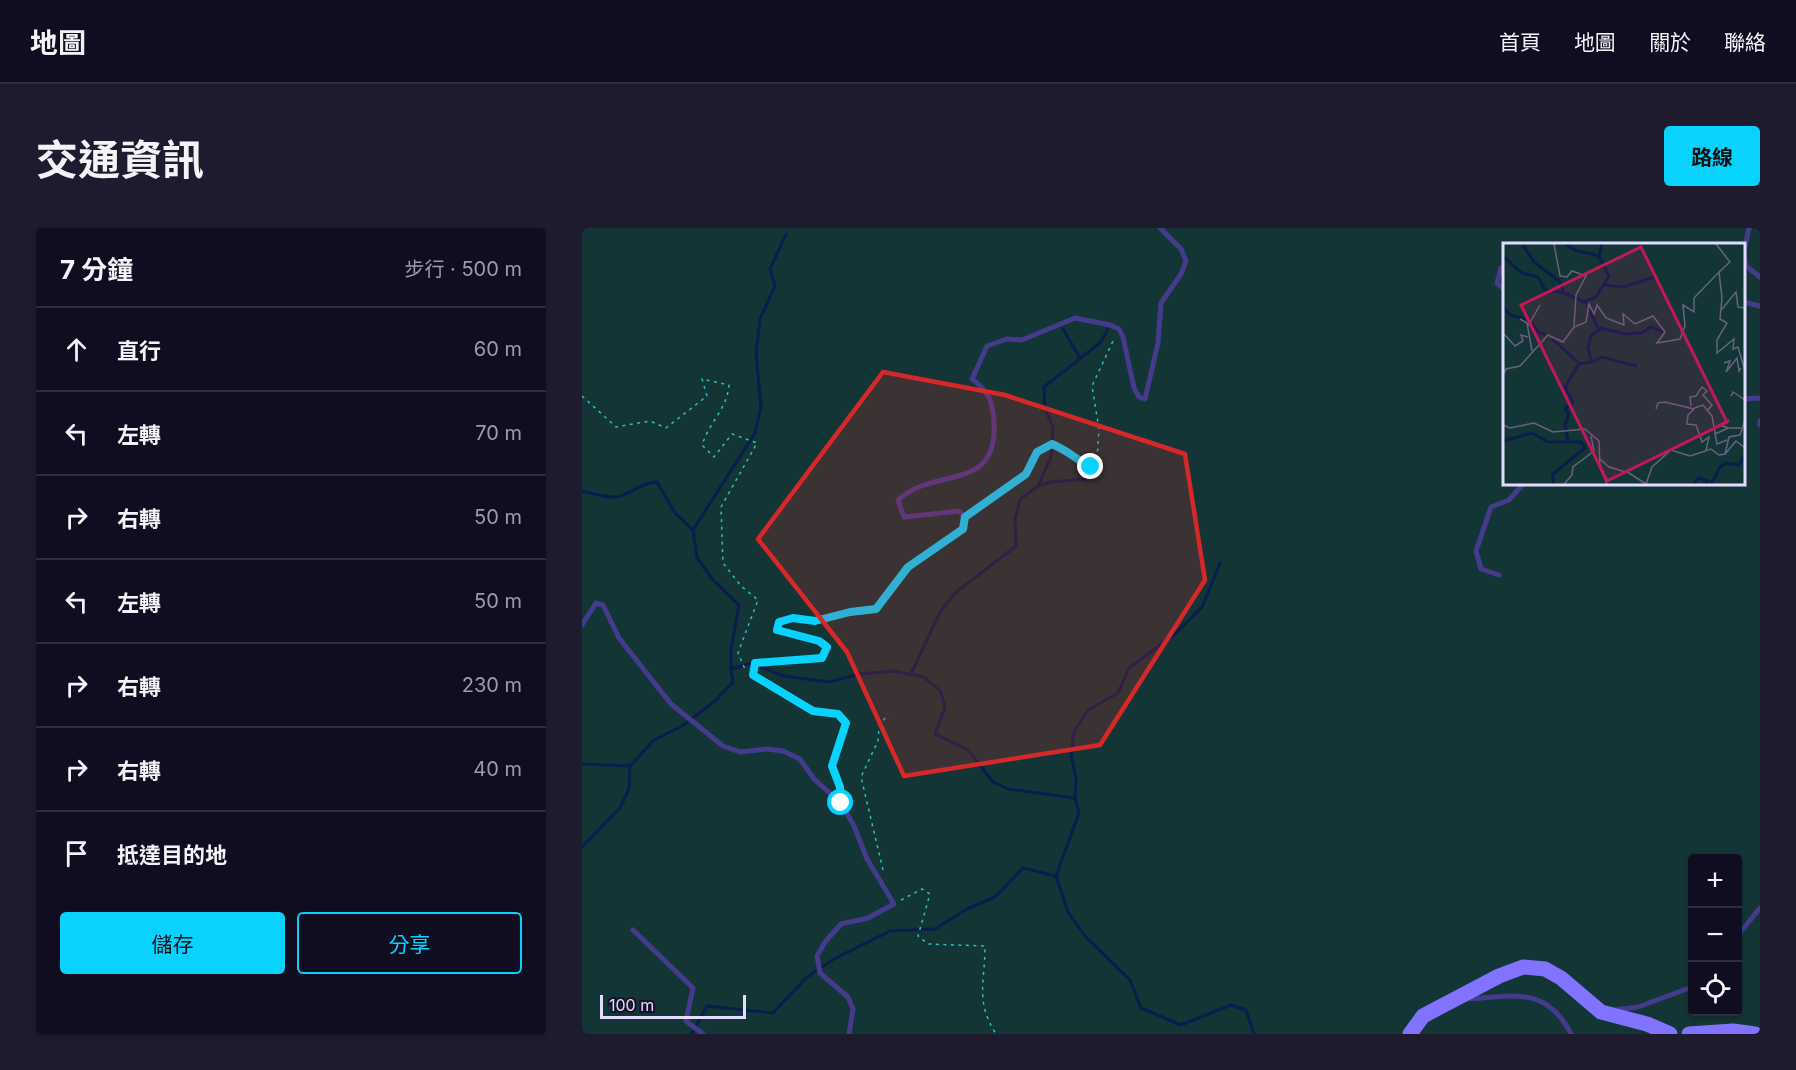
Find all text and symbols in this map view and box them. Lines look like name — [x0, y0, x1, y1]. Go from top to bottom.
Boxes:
text: 地圖 — [30, 26, 86, 60]
text: 首頁 — [1499, 30, 1541, 55]
text: 地圖 — [1574, 30, 1616, 55]
text: 關於 — [1649, 30, 1691, 55]
text: 聯絡 — [1724, 30, 1766, 55]
button: 路線 — [1664, 126, 1760, 186]
text: 交通資訊 — [36, 134, 204, 185]
inset map — [1503, 243, 1745, 484]
text: 7 分鐘 — [60, 254, 133, 285]
text: 步行 · 500 m — [404, 257, 522, 281]
icon: ahead — [60, 333, 93, 366]
text: 60 m — [474, 337, 522, 361]
text: 直行 — [117, 338, 161, 364]
icon: left — [60, 417, 93, 450]
text: 70 m — [475, 421, 522, 445]
text: 左轉 — [117, 422, 161, 448]
route end — [1077, 453, 1103, 479]
icon: right — [60, 501, 93, 534]
text: 50 m — [474, 505, 522, 529]
text: 右轉 — [117, 506, 161, 532]
icon: left — [60, 585, 93, 618]
text: 50 m — [474, 589, 522, 613]
text: 左轉 — [117, 590, 161, 616]
icon: right — [60, 669, 93, 702]
text: 230 m — [462, 673, 522, 697]
text: 右轉 — [117, 674, 161, 700]
icon: right — [60, 753, 93, 786]
text: 40 m — [473, 757, 522, 781]
text: 右轉 — [117, 758, 161, 784]
route start — [827, 789, 853, 815]
icon: arrive — [60, 837, 93, 870]
text: 抵達目的地 — [117, 842, 227, 868]
map controls — [1688, 854, 1742, 1016]
button: + — [1688, 854, 1742, 908]
button: − — [1688, 908, 1742, 962]
button: 儲存 — [60, 912, 285, 974]
button: 分享 — [297, 912, 522, 974]
button: locate — [1688, 962, 1742, 1016]
scale bar — [600, 992, 746, 1020]
text: 100 m — [609, 995, 654, 1015]

